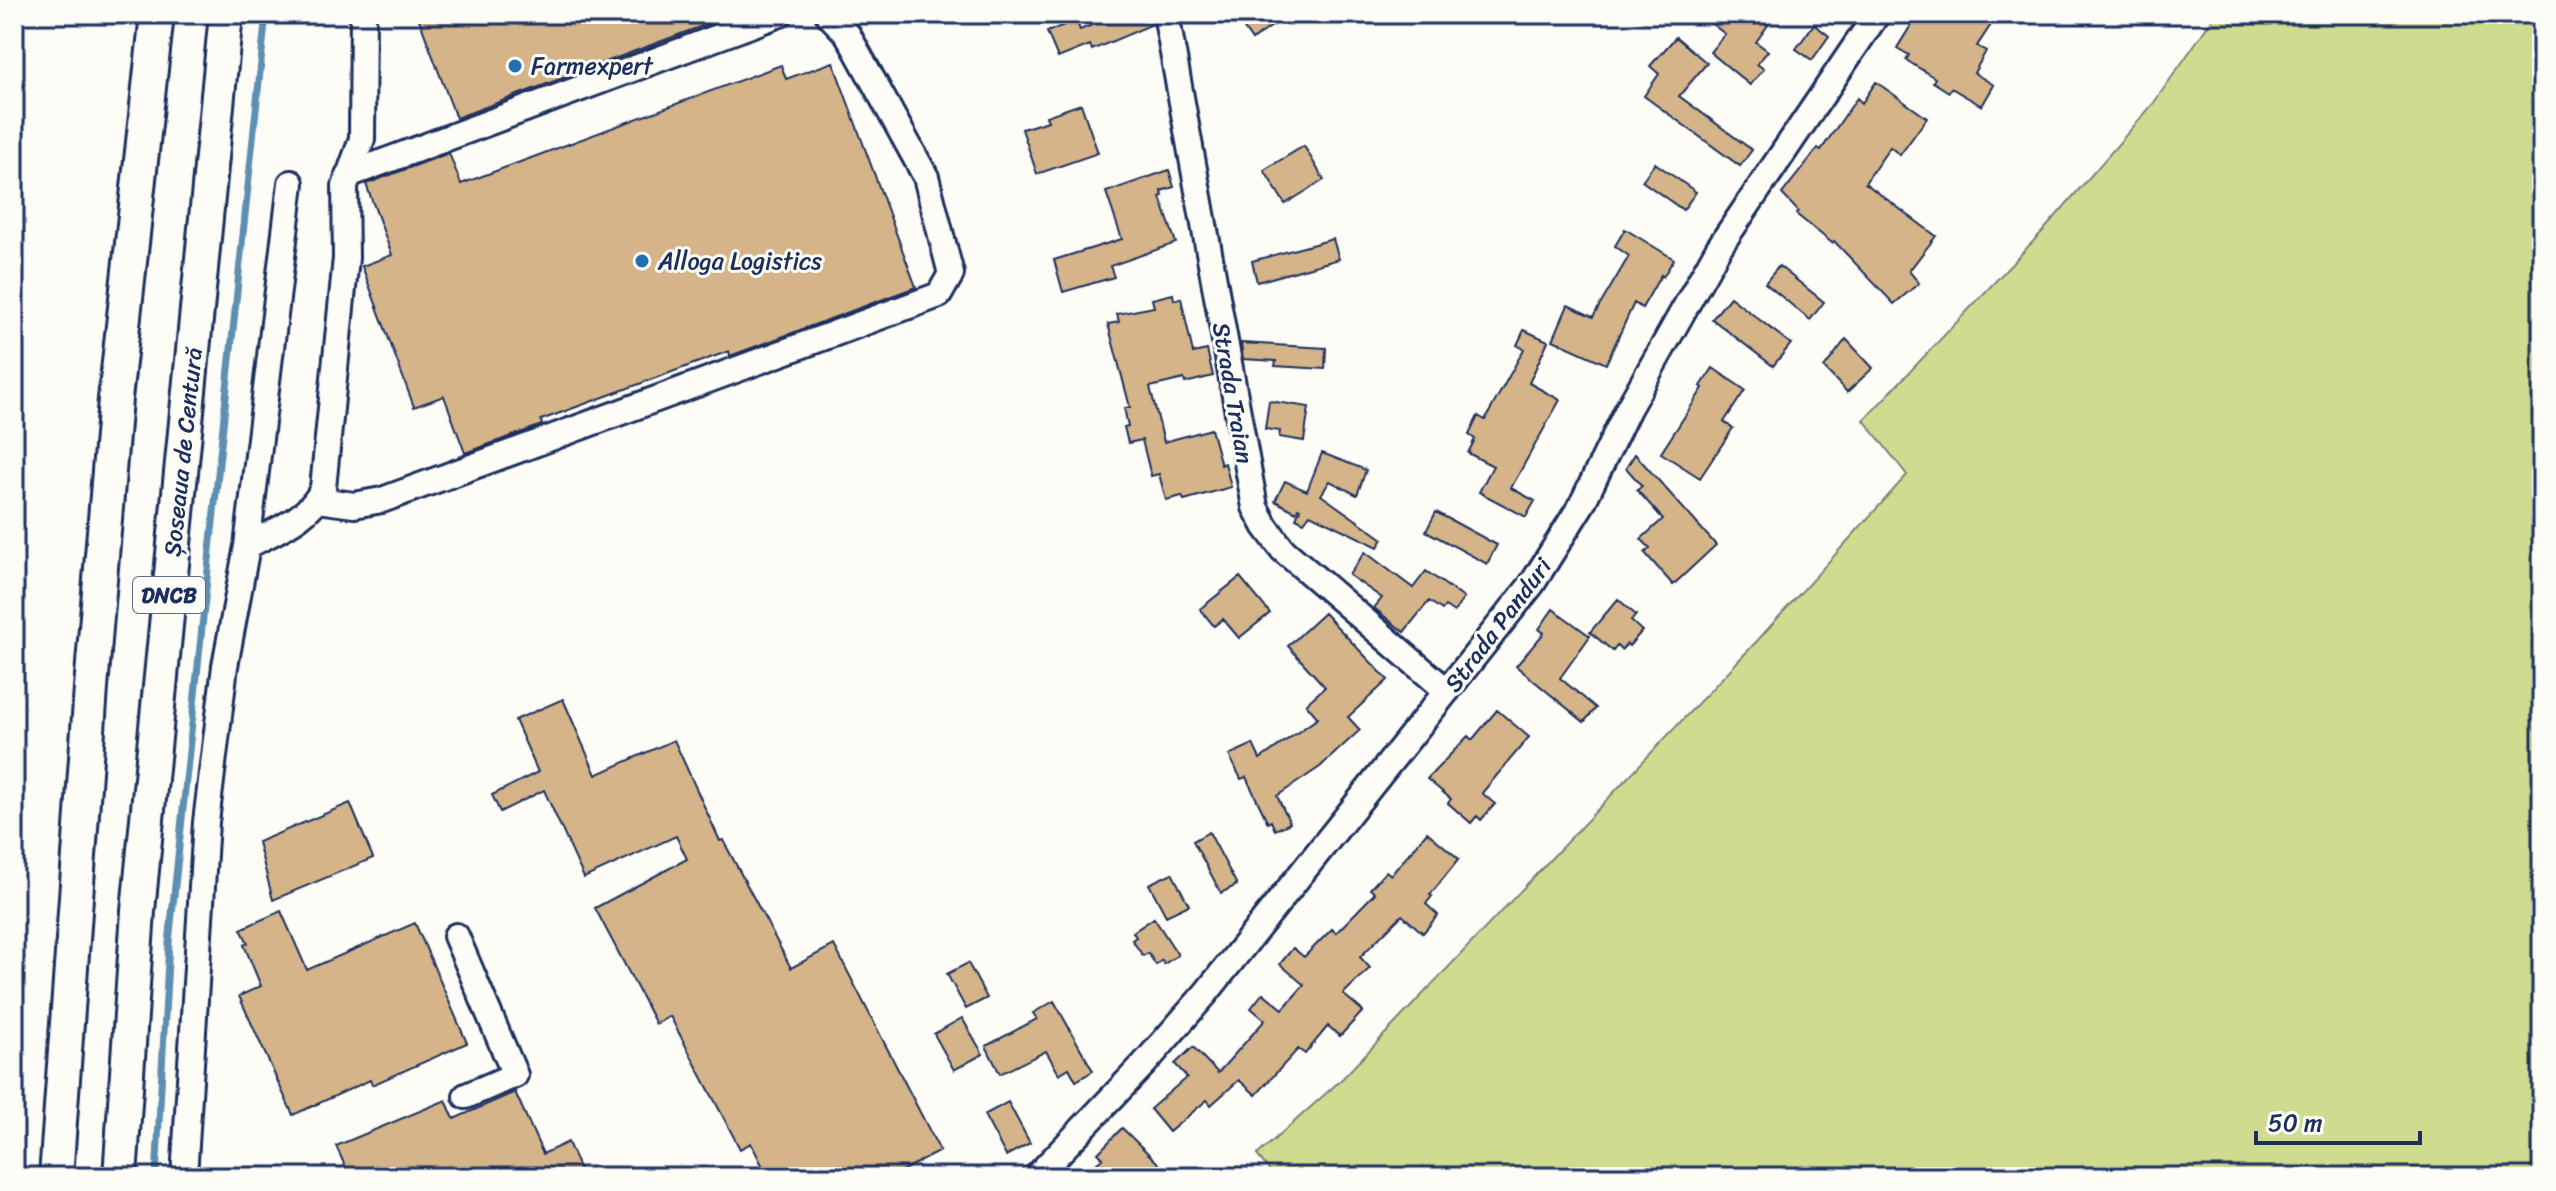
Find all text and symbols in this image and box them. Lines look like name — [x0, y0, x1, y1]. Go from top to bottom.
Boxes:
place label: Farmexpert — [531, 45, 654, 87]
marker: Farmexpert — [506, 57, 524, 75]
place label: Alloga Logistics — [657, 240, 822, 282]
marker: Alloga Logistics — [633, 252, 651, 270]
street label: Strada Traian — [1200, 319, 1266, 467]
street label: Șoseaua de Centură — [151, 344, 215, 559]
street label: Strada Panduri — [1433, 547, 1564, 701]
road number: DNCB — [133, 577, 205, 613]
scale bar — [2256, 1095, 2420, 1145]
text: 50 m — [2268, 1102, 2323, 1144]

